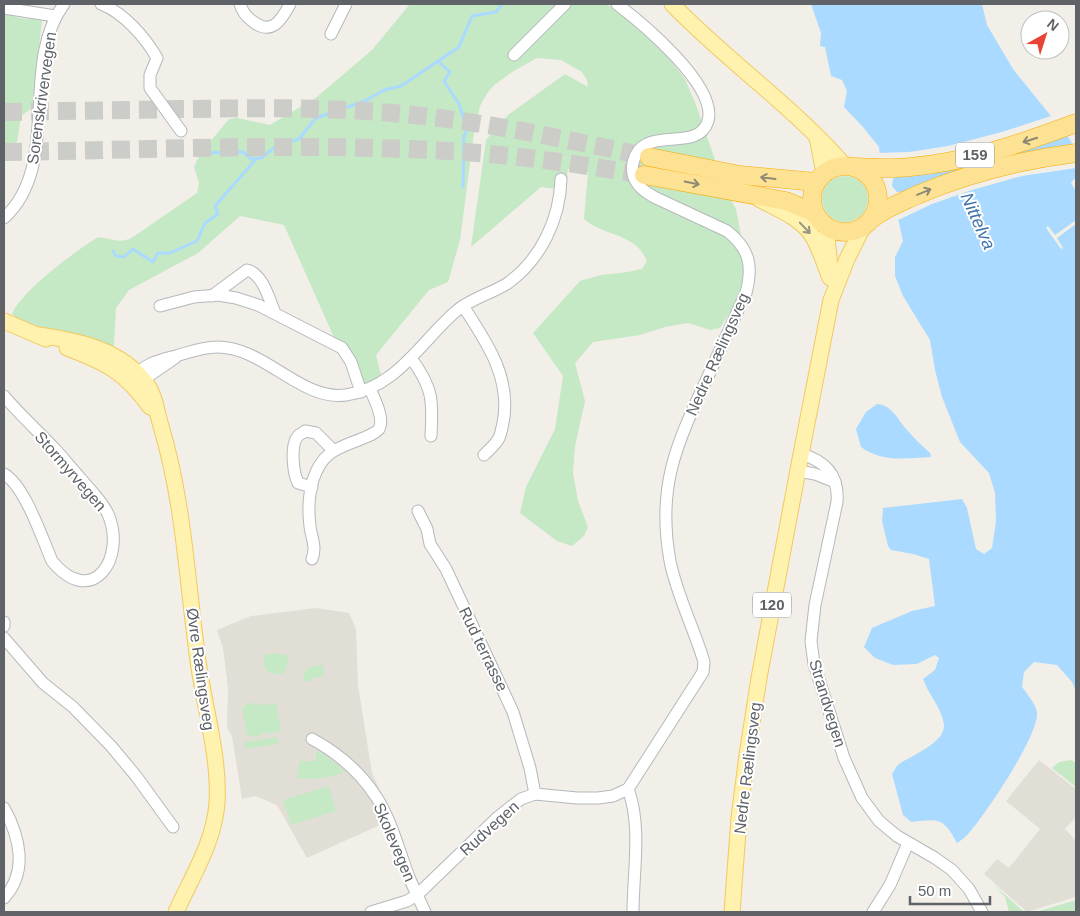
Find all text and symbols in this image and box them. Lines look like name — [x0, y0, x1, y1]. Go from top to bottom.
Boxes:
north arrow — [1020, 10, 1070, 60]
text: N — [1044, 15, 1062, 34]
street label: Sorenskrivervegen — [24, 31, 59, 165]
one-way arrow — [1022, 135, 1038, 145]
road number: 159 — [956, 142, 994, 168]
one-way arrow — [760, 173, 776, 183]
one-way arrow — [684, 179, 700, 189]
one-way arrow — [916, 187, 931, 196]
water label: Nittelva — [957, 190, 999, 252]
one-way arrow — [799, 222, 811, 234]
street label: Nedre Rælingsveg — [683, 290, 752, 418]
street label: Stormyrvegen — [32, 428, 110, 514]
road number: 120 — [753, 592, 791, 618]
street label: Rud terrasse — [456, 604, 511, 694]
street label: Øvre Rælingsveg — [183, 607, 218, 731]
street label: Strandvegen — [806, 657, 849, 749]
street label: Nedre Rælingsveg — [731, 701, 764, 835]
street label: Rudvegen — [457, 798, 522, 859]
street label: Skolevegen — [370, 800, 419, 884]
scale bar — [910, 874, 990, 906]
text: 50 m — [918, 882, 951, 899]

